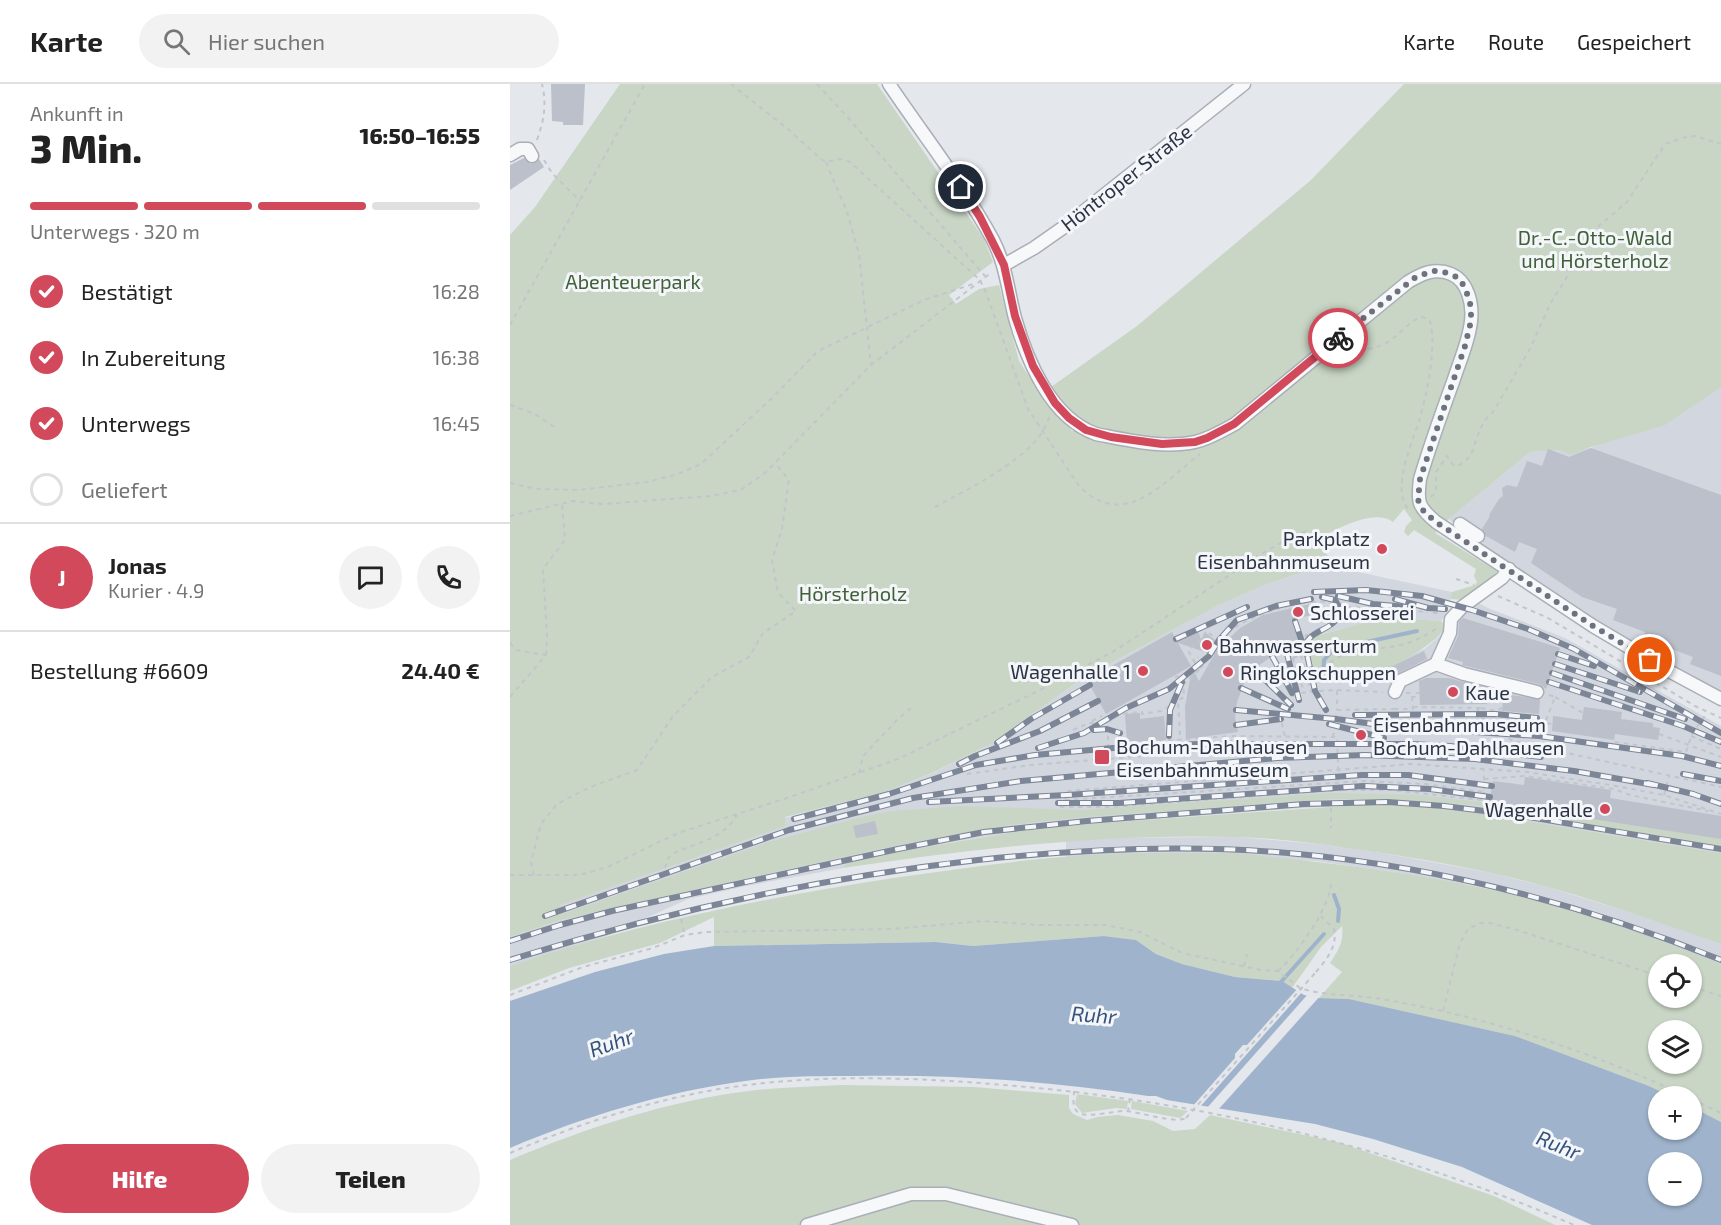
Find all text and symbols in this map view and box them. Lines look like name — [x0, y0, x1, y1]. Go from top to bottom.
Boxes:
search box — [139, 14, 559, 68]
text: Karte — [30, 24, 103, 58]
icon: search — [160, 25, 193, 58]
text: Hier suchen — [208, 28, 325, 54]
text: Karte — [1403, 29, 1455, 54]
text: Route — [1488, 29, 1544, 54]
text: Gespeichert — [1577, 29, 1691, 54]
text: Ankunft in — [30, 101, 124, 125]
street label: Höntroper Straße — [1056, 118, 1196, 236]
text: 16:50–16:55 — [359, 122, 480, 148]
text: 3 Min. — [30, 124, 142, 171]
pin — [935, 161, 986, 212]
icon: home — [944, 170, 977, 203]
text: Unterwegs · 320 m — [30, 219, 200, 243]
park label: Dr.-C.-Otto-Wald und Hörsterholz — [1518, 225, 1672, 272]
park label: Abenteuerpark — [565, 269, 701, 293]
icon: check — [30, 275, 63, 308]
text: Bestätigt — [81, 278, 173, 304]
text: 16:28 — [433, 279, 480, 303]
courier — [1308, 308, 1368, 368]
icon: bike — [1322, 322, 1355, 355]
icon: check — [30, 341, 63, 374]
text: In Zubereitung — [81, 344, 226, 370]
text: 16:38 — [433, 345, 480, 369]
icon: check — [30, 407, 63, 440]
text: Unterwegs — [81, 410, 191, 436]
text: 16:45 — [433, 411, 480, 435]
text: Geliefert — [81, 476, 168, 502]
place label: Parkplatz Eisenbahnmuseum — [1197, 526, 1370, 573]
marker: Parkplatz Eisenbahnmuseum — [1375, 542, 1389, 556]
button: chat — [339, 546, 402, 609]
button: phone — [417, 546, 480, 609]
text: Jonas — [108, 552, 167, 578]
text: J — [57, 564, 66, 590]
text: Kurier · 4.9 — [108, 578, 204, 602]
park label: Hörsterholz — [799, 581, 907, 605]
place label: Schlosserei — [1310, 600, 1414, 624]
marker: Schlosserei — [1291, 605, 1305, 619]
place label: Bahnwasserturm — [1219, 633, 1377, 657]
pin — [1624, 634, 1675, 685]
marker: Bahnwasserturm — [1200, 638, 1214, 652]
icon: bag — [1633, 643, 1666, 676]
text: Bestellung #6609 — [30, 657, 209, 683]
text: 24.40 € — [401, 657, 480, 683]
place label: Wagenhalle 1 — [1010, 659, 1131, 683]
place label: Ringlokschuppen — [1240, 660, 1396, 684]
marker: Wagenhalle 1 — [1136, 664, 1150, 678]
marker: Ringlokschuppen — [1221, 665, 1235, 679]
place label: Kaue — [1465, 680, 1510, 704]
marker: Kaue — [1446, 685, 1460, 699]
place label: Eisenbahnmuseum Bochum-Dahlhausen — [1373, 712, 1564, 759]
marker: Eisenbahnmuseum Bochum-Dahlhausen — [1354, 728, 1368, 742]
place label: Bochum-Dahlhausen Eisenbahnmuseum — [1116, 734, 1307, 781]
marker: Bochum-Dahlhausen Eisenbahnmuseum — [1093, 748, 1111, 766]
place label: Wagenhalle — [1485, 797, 1593, 821]
marker: Wagenhalle — [1598, 802, 1612, 816]
map controls — [1648, 954, 1702, 1206]
button: locate — [1648, 954, 1702, 1008]
water label: Ruhr — [1070, 1000, 1118, 1028]
button: layers — [1648, 1020, 1702, 1074]
water label: Ruhr — [585, 1022, 637, 1062]
button: + — [1648, 1086, 1702, 1140]
water label: Ruhr — [1533, 1124, 1585, 1164]
button: Hilfe — [30, 1144, 249, 1213]
button: Teilen — [261, 1144, 480, 1213]
button: − — [1648, 1152, 1702, 1206]

